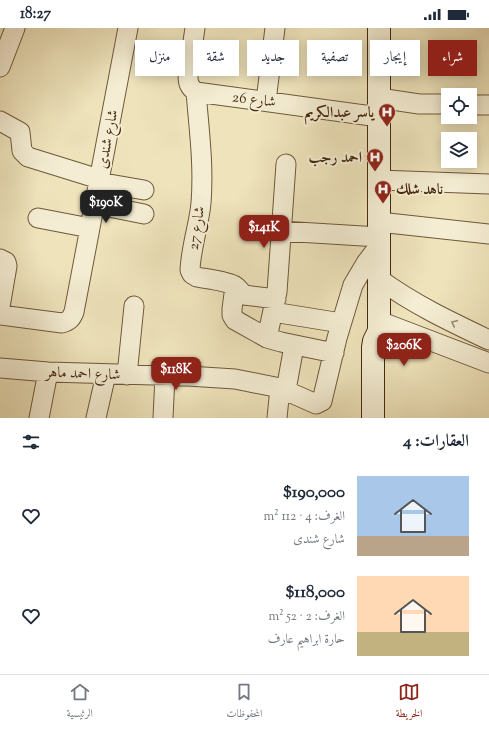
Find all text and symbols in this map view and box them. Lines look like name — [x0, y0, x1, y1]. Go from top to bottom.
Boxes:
text: 18:27 — [20, 4, 51, 25]
chip: منزل — [135, 40, 185, 76]
chip: شقة — [193, 40, 239, 76]
chip: جديد — [247, 40, 299, 76]
chip: تصفية — [307, 40, 362, 76]
chip: إيجار — [370, 40, 420, 76]
chip: شراء — [428, 40, 477, 76]
street label: شارع 26 — [231, 87, 277, 115]
map controls — [441, 88, 477, 168]
button: locate — [441, 88, 477, 124]
hospital icon: ياسر عبدالكريم — [377, 102, 397, 127]
place label: ياسر عبدالكريم — [304, 103, 375, 125]
street label: شارع شندى — [92, 108, 125, 171]
button: layers — [441, 132, 477, 168]
hospital icon: احمد رجب — [365, 147, 385, 172]
place label: احمد رجب — [308, 148, 362, 169]
hospital icon: ناهد شلك — [373, 179, 393, 204]
place label: ناهد شلك — [396, 180, 443, 201]
pin: $190K — [78, 190, 134, 224]
text: $190K — [89, 194, 123, 212]
street label: شارع 27 — [184, 205, 212, 252]
pin: $141K — [236, 215, 292, 249]
text: $141K — [248, 219, 280, 237]
one-way arrow — [450, 320, 458, 328]
pin: $206K — [376, 333, 432, 367]
text: $206K — [386, 337, 422, 355]
pin: $118K — [148, 357, 204, 391]
text: $118K — [160, 361, 192, 379]
street label: شارع احمد ماهر — [43, 363, 121, 387]
text: العقارات: 4 — [403, 430, 469, 454]
icon: filters — [20, 431, 42, 453]
text: $190,000 — [283, 481, 345, 505]
icon: home — [389, 492, 437, 540]
icon: heart — [20, 505, 42, 527]
text: الغرف: 4 · 112 m² — [264, 508, 345, 526]
text: شارع شندى — [293, 531, 345, 549]
text: $118,000 — [285, 581, 345, 605]
icon: home — [389, 592, 437, 640]
icon: heart — [20, 605, 42, 627]
text: الغرف: 2 · 52 m² — [268, 608, 345, 626]
text: حارة ابراهيم عارف — [268, 631, 345, 649]
tab: الرئيسية — [67, 681, 93, 724]
tab: المحفوظات — [226, 681, 262, 724]
tab: الخريطة — [396, 681, 422, 724]

